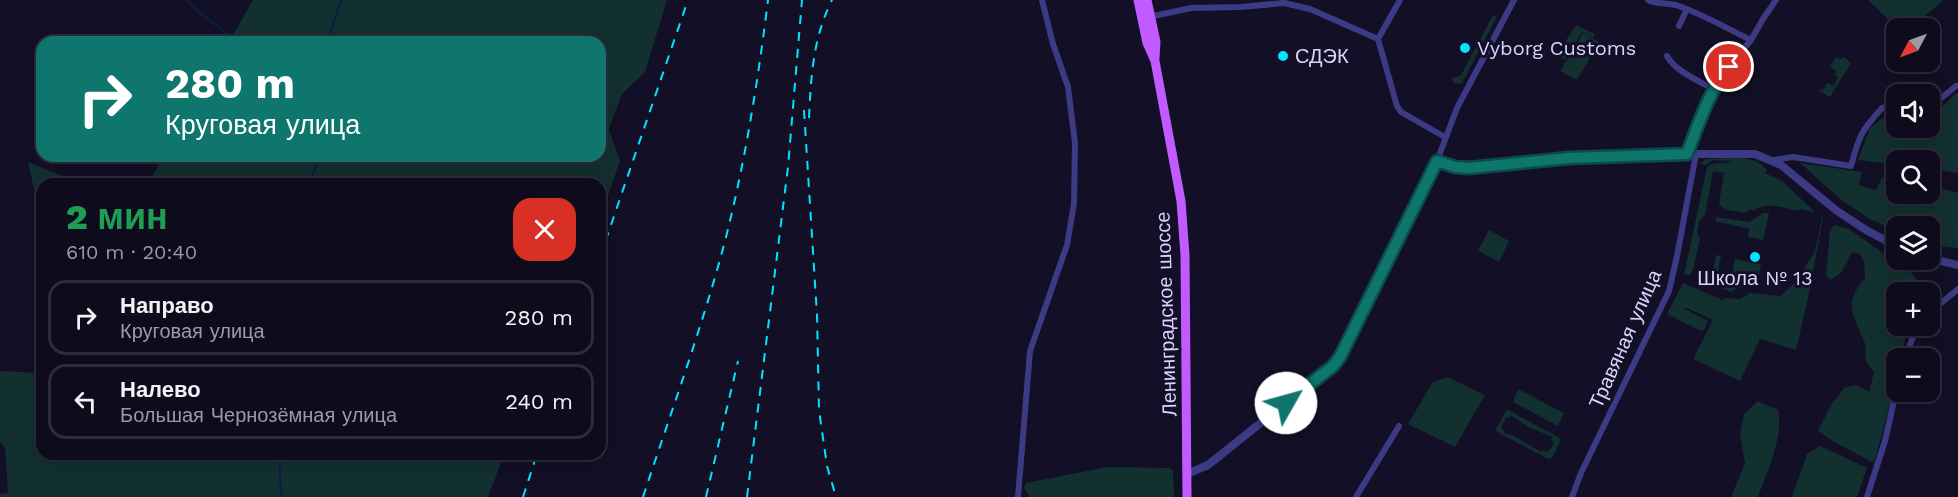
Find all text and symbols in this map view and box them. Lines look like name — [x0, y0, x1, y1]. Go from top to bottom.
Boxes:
north arrow — [1886, 18, 1940, 72]
map controls — [1886, 18, 1940, 402]
place label: Vyborg Customs — [1477, 36, 1636, 60]
marker: Vyborg Customs — [1458, 41, 1472, 55]
pin — [1703, 41, 1754, 92]
place label: СДЭК — [1295, 44, 1349, 68]
marker: СДЭК — [1276, 49, 1290, 63]
icon: arrive — [1712, 50, 1745, 83]
text: 280 m — [165, 59, 295, 108]
icon: right — [66, 60, 144, 138]
button: sound — [1886, 84, 1940, 138]
text: Круговая улица — [165, 109, 360, 141]
button: search — [1886, 150, 1940, 204]
text: 2 мин — [66, 196, 168, 238]
button: close — [513, 198, 576, 261]
street label: Ленинградское шоссе — [1150, 211, 1182, 417]
button: layers — [1886, 216, 1940, 270]
text: 610 m · 20:40 — [66, 240, 197, 264]
marker: Школа № 13 — [1748, 250, 1762, 264]
street label: Травяная улица — [1584, 265, 1667, 412]
place label: Школа № 13 — [1697, 266, 1813, 290]
button: + — [1886, 282, 1940, 336]
text: Направо — [120, 293, 214, 318]
icon: right — [69, 301, 102, 334]
text: 280 m — [504, 305, 573, 330]
text: Круговая улица — [120, 319, 265, 343]
button: − — [1886, 348, 1940, 402]
position arrow — [1254, 371, 1318, 435]
text: Налево — [120, 377, 201, 402]
icon: left — [69, 385, 102, 418]
text: 240 m — [505, 389, 573, 414]
text: Большая Чернозёмная улица — [120, 403, 397, 427]

